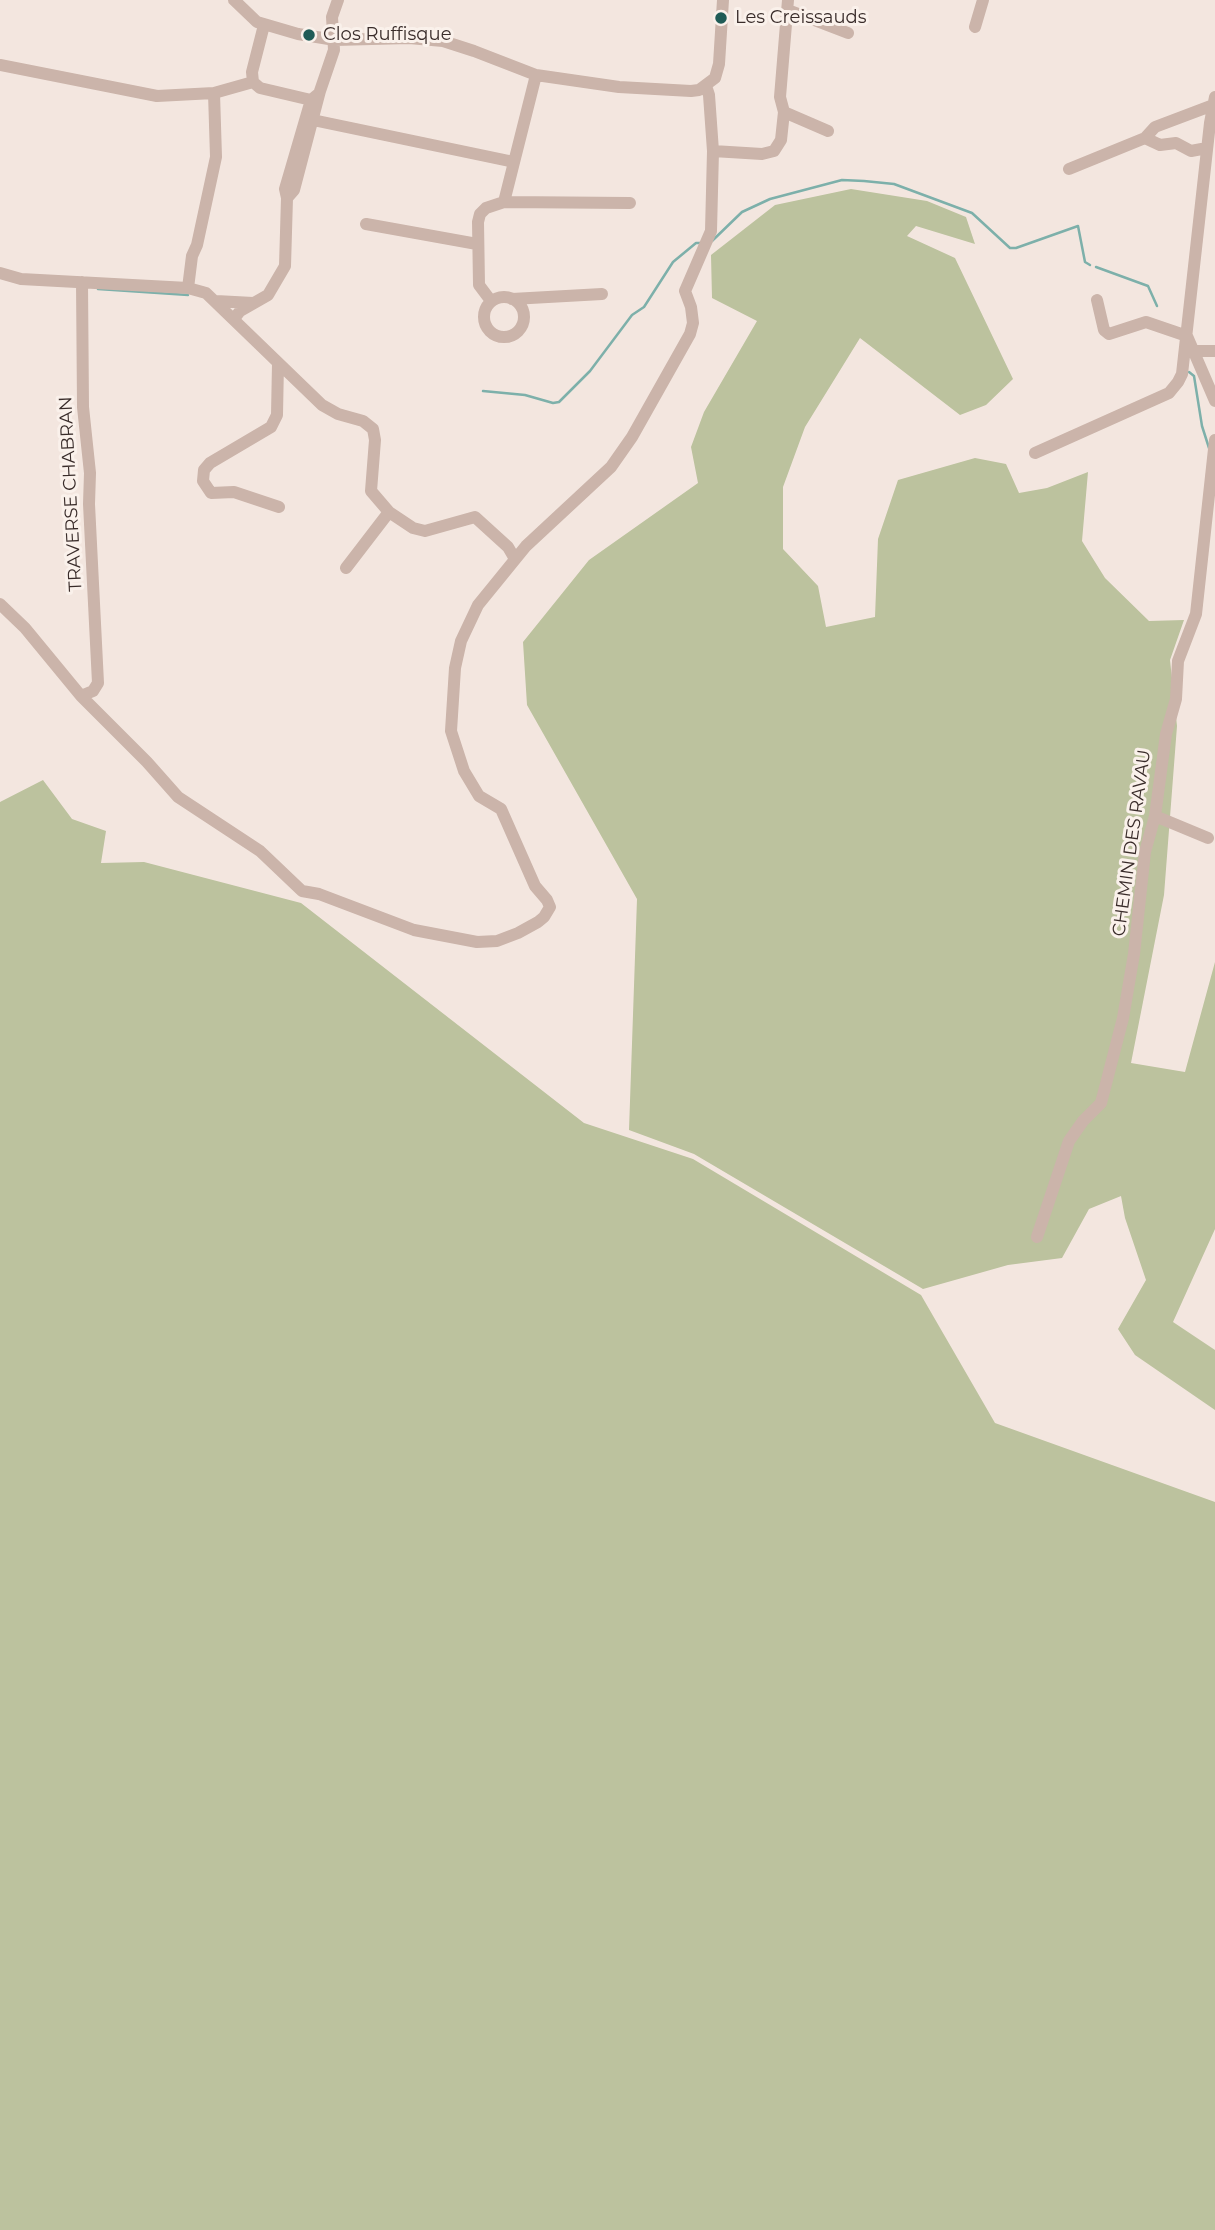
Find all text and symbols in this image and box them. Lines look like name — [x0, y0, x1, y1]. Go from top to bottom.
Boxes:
place label: Les Creissauds — [735, 7, 867, 29]
marker: Les Creissauds — [713, 10, 729, 26]
place label: Clos Ruffisque — [323, 24, 452, 46]
marker: Clos Ruffisque — [301, 27, 317, 43]
street label: TRAVERSE CHABRAN — [55, 396, 87, 592]
street label: CHEMIN DES RAVAU — [1108, 748, 1156, 938]

